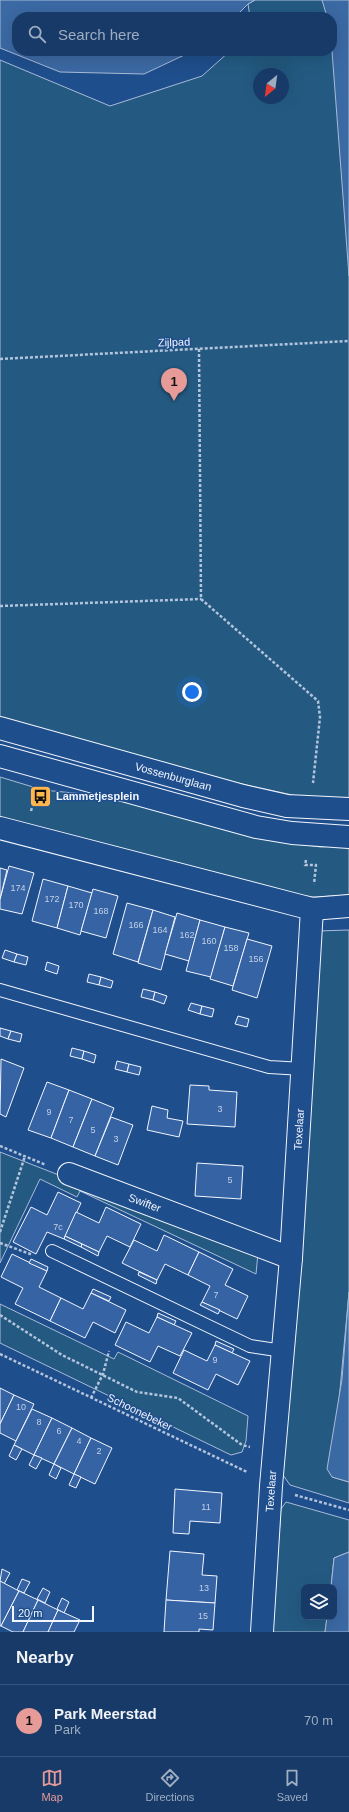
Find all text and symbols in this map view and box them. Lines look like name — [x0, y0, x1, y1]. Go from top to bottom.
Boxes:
search box — [12, 12, 337, 56]
icon: search — [26, 23, 48, 45]
text: Search here — [58, 26, 140, 43]
north arrow — [253, 68, 289, 104]
street label: Zijlpad — [158, 335, 190, 349]
pin: 1 — [161, 368, 187, 401]
your location — [182, 682, 202, 702]
street label: Vossenburglaan — [134, 760, 213, 793]
bus stop icon: Lammetjesplein — [28, 783, 54, 809]
place label: Lammetjesplein — [56, 790, 139, 802]
house number: 174 — [10, 883, 26, 893]
house number: 172 — [44, 894, 60, 904]
house number: 170 — [68, 900, 84, 910]
house number: 168 — [93, 906, 109, 916]
house number: 166 — [128, 920, 144, 930]
house number: 164 — [152, 925, 168, 935]
house number: 162 — [179, 930, 195, 940]
house number: 160 — [201, 936, 217, 946]
house number: 158 — [223, 943, 239, 953]
house number: 156 — [248, 954, 264, 964]
house number: 3 — [217, 1104, 223, 1114]
house number: 9 — [46, 1107, 52, 1117]
street label: Texelaar — [291, 1108, 306, 1151]
house number: 7 — [68, 1115, 74, 1125]
house number: 5 — [90, 1125, 96, 1135]
house number: 3 — [113, 1134, 119, 1144]
house number: 5 — [227, 1175, 233, 1185]
street label: Swifter — [127, 1191, 163, 1214]
house number: 7c — [53, 1222, 63, 1232]
house number: 7 — [213, 1290, 219, 1300]
house number: 9 — [212, 1355, 218, 1365]
street label: Schoonebeker — [105, 1391, 175, 1433]
house number: 10 — [16, 1402, 26, 1412]
house number: 8 — [36, 1417, 42, 1427]
house number: 6 — [56, 1426, 62, 1436]
house number: 4 — [76, 1436, 82, 1446]
house number: 2 — [96, 1446, 102, 1456]
street label: Texelaar — [263, 1470, 278, 1512]
house number: 11 — [201, 1502, 211, 1512]
house number: 13 — [199, 1583, 209, 1593]
map controls — [301, 1584, 337, 1620]
button: layers — [301, 1584, 337, 1620]
scale bar — [12, 1604, 94, 1623]
text: 20 m — [18, 1607, 42, 1619]
house number: 15 — [198, 1611, 208, 1621]
text: Nearby — [16, 1648, 74, 1667]
text: Park Meerstad — [54, 1705, 157, 1722]
text: 1 — [25, 1713, 33, 1728]
text: 70 m — [304, 1713, 333, 1728]
text: Park — [54, 1722, 81, 1737]
tab: Map — [41, 1767, 63, 1803]
tab: Directions — [145, 1767, 194, 1803]
tab: Saved — [277, 1767, 308, 1803]

